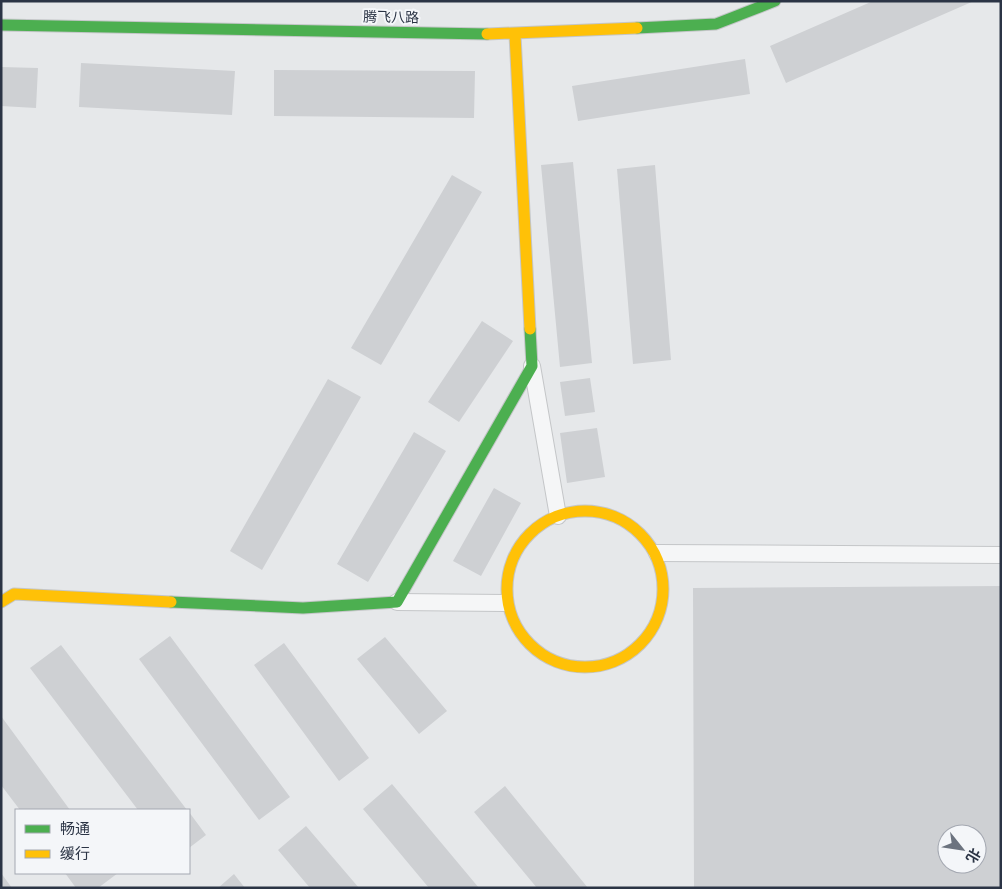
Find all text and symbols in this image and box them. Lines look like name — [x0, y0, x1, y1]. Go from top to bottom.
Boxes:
street label: 腾飞八路 — [363, 9, 419, 25]
legend — [15, 809, 190, 874]
text: 畅通 — [60, 820, 90, 838]
north arrow — [937, 824, 987, 874]
text: 缓行 — [60, 845, 90, 863]
text: 北 — [963, 845, 984, 866]

